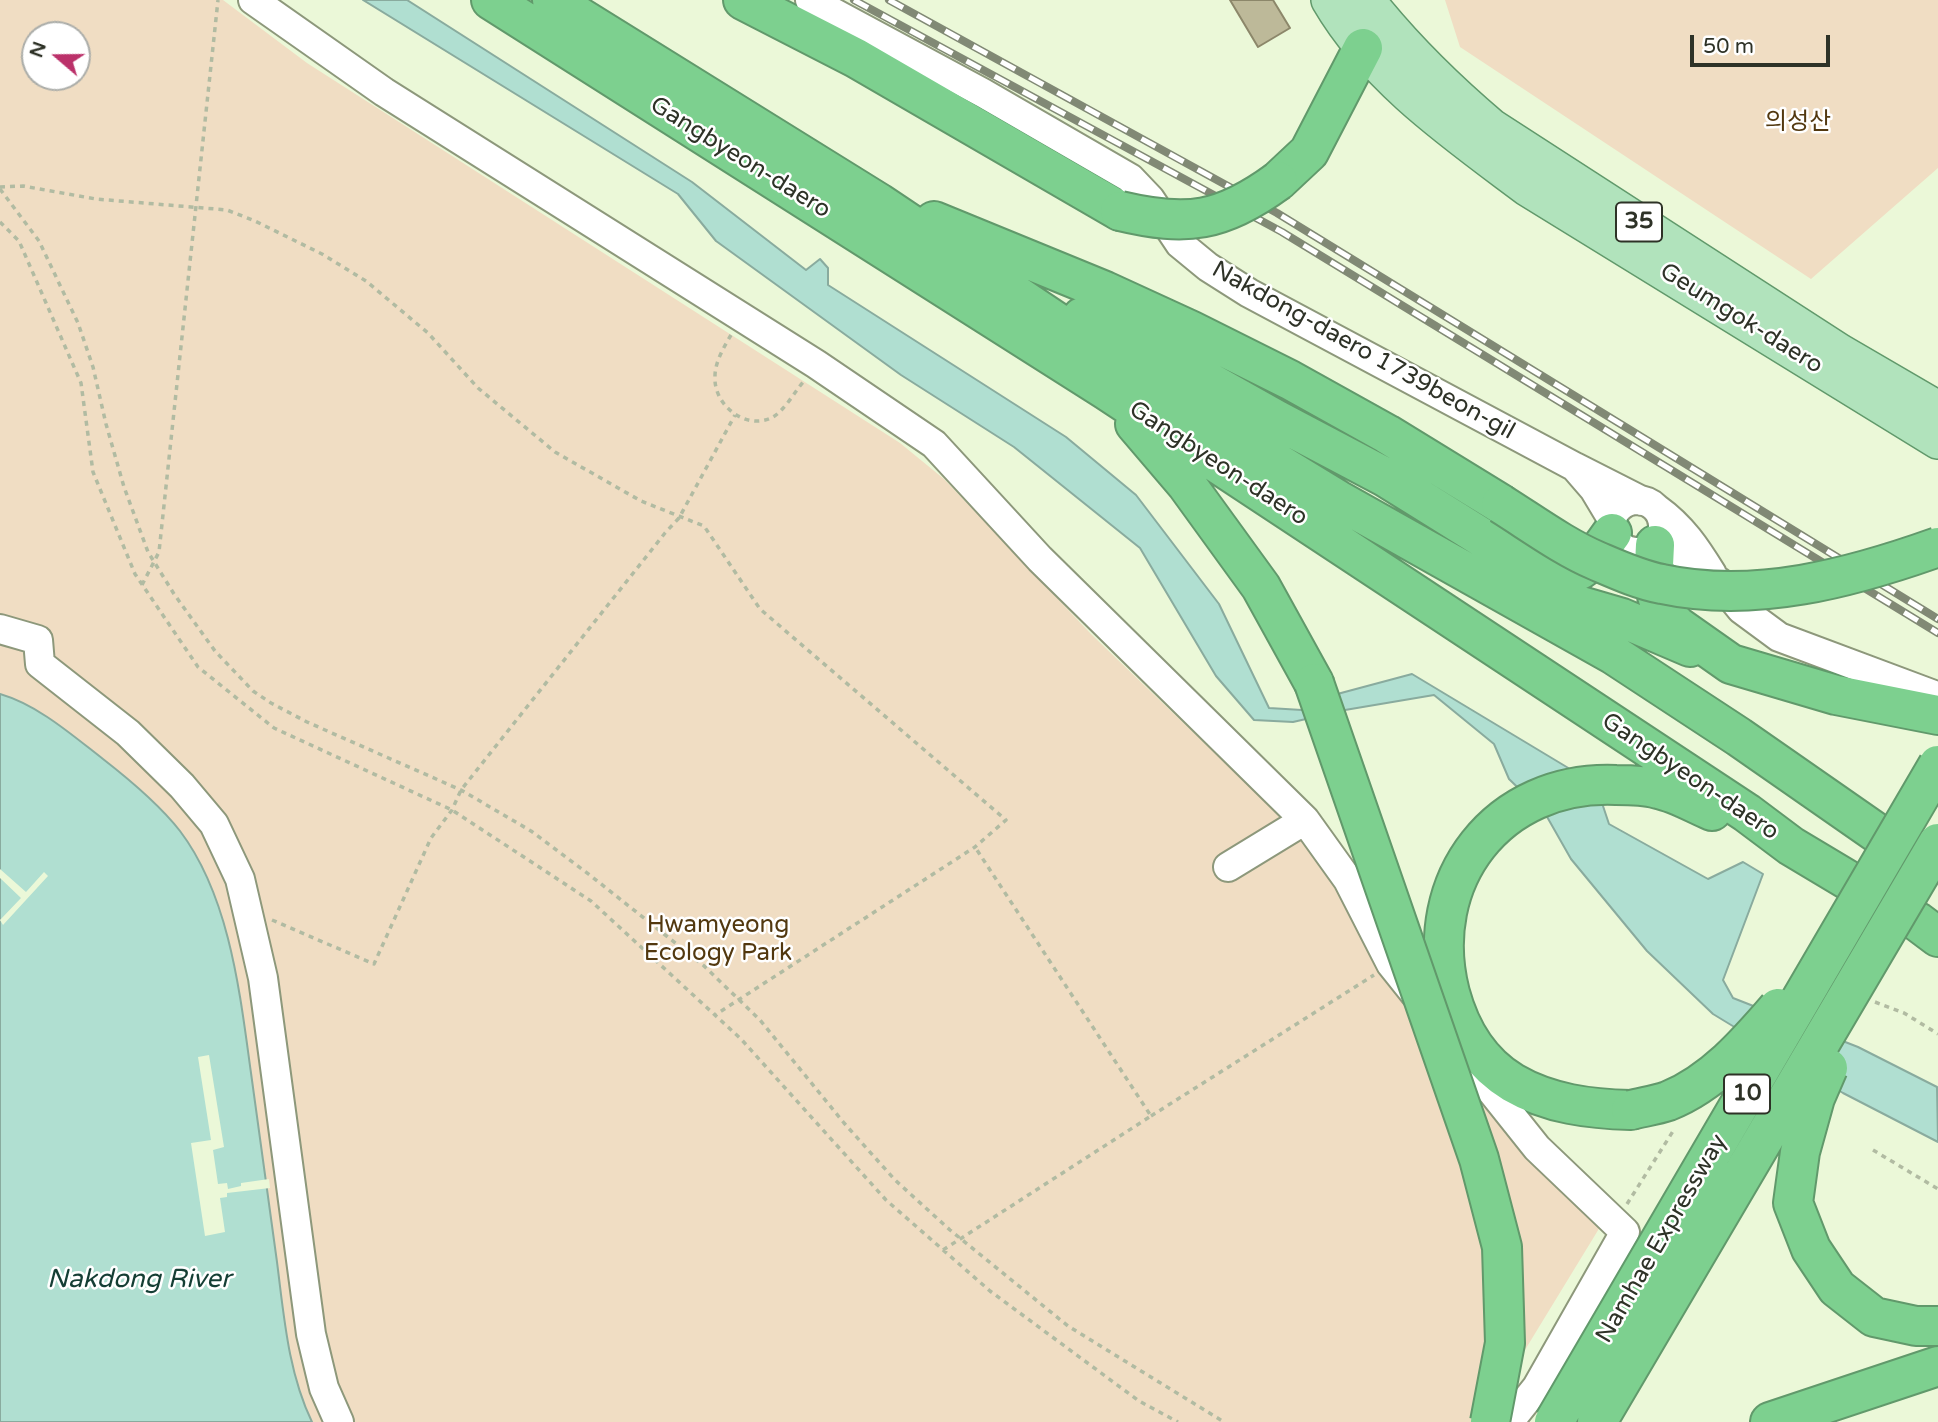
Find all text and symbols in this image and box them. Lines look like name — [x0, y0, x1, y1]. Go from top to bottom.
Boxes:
north arrow — [21, 21, 91, 91]
scale bar — [1693, 21, 1833, 65]
text: 50 m — [1703, 34, 1754, 59]
text: N — [25, 39, 51, 60]
street label: Gangbyeon-daero — [644, 91, 836, 225]
park label: 의성산 — [1765, 109, 1831, 137]
road number: 35 — [1616, 202, 1662, 242]
street label: Nakdong-daero 1739beon-gil — [1207, 256, 1519, 446]
street label: Geumgok-daero — [1654, 257, 1828, 381]
street label: Gangbyeon-daero — [1123, 395, 1313, 533]
street label: Gangbyeon-daero — [1596, 707, 1784, 847]
park label: Hwamyeong Ecology Park — [644, 912, 792, 968]
road number: 10 — [1724, 1074, 1770, 1114]
street label: Namhae Expressway — [1590, 1129, 1734, 1349]
water label: Nakdong River — [47, 1264, 231, 1296]

